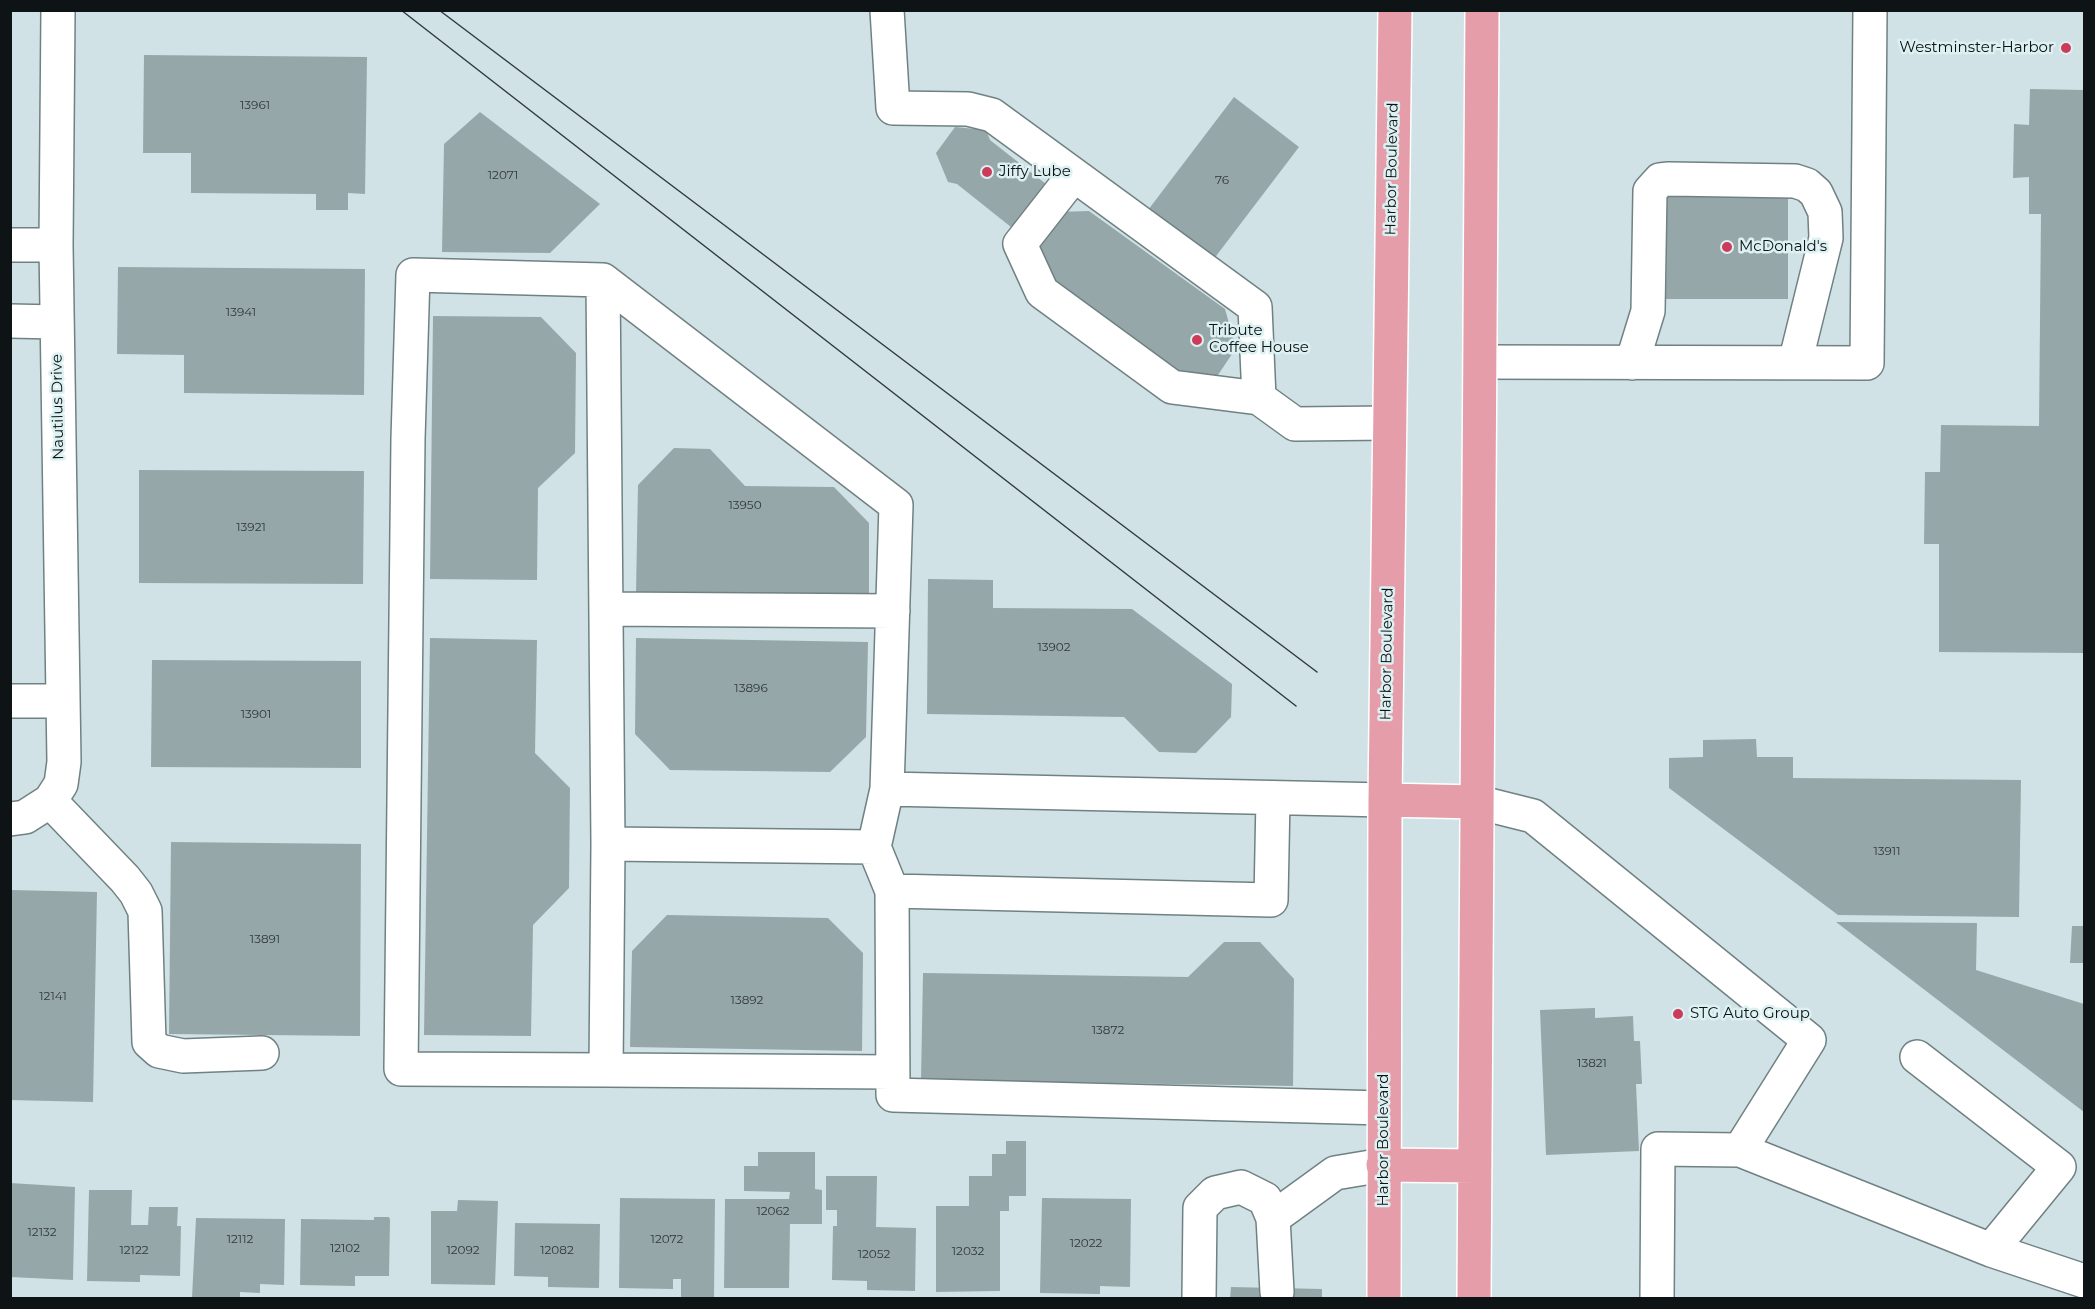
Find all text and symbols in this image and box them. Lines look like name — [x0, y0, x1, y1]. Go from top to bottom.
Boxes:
place label: Westminster-Harbor — [1899, 39, 2054, 57]
marker: Westminster-Harbor — [2059, 41, 2073, 55]
house number: 13961 — [240, 98, 270, 112]
street label: Harbor Boulevard — [1382, 102, 1402, 236]
place label: Jiffy Lube — [999, 163, 1071, 181]
marker: Jiffy Lube — [980, 165, 994, 179]
house number: 12071 — [488, 168, 518, 182]
house number: 76 — [1215, 173, 1229, 187]
place label: McDonald's — [1739, 238, 1827, 256]
marker: McDonald's — [1720, 240, 1734, 254]
house number: 13941 — [226, 305, 256, 319]
place label: Tribute Coffee House — [1209, 322, 1309, 357]
marker: Tribute Coffee House — [1190, 333, 1204, 347]
street label: Nautilus Drive — [48, 354, 68, 460]
house number: 13950 — [728, 498, 762, 512]
house number: 13921 — [236, 520, 266, 534]
street label: Harbor Boulevard — [1377, 587, 1397, 721]
house number: 13902 — [1037, 640, 1071, 654]
house number: 13896 — [734, 681, 768, 695]
house number: 13901 — [241, 707, 271, 721]
house number: 13911 — [1873, 844, 1901, 858]
house number: 13891 — [250, 932, 280, 946]
house number: 12141 — [39, 989, 67, 1003]
house number: 13892 — [731, 993, 763, 1007]
place label: STG Auto Group — [1690, 1005, 1810, 1023]
marker: STG Auto Group — [1671, 1007, 1685, 1021]
house number: 13872 — [1092, 1023, 1124, 1037]
house number: 13821 — [1577, 1056, 1607, 1070]
street label: Harbor Boulevard — [1375, 1074, 1393, 1206]
house number: 12062 — [756, 1204, 790, 1218]
house number: 12132 — [27, 1225, 57, 1239]
house number: 12112 — [227, 1232, 253, 1246]
house number: 12072 — [651, 1232, 683, 1246]
house number: 12022 — [1070, 1236, 1102, 1250]
house number: 12102 — [330, 1241, 360, 1255]
house number: 12122 — [119, 1243, 149, 1257]
house number: 12092 — [446, 1243, 480, 1257]
house number: 12082 — [540, 1243, 574, 1257]
house number: 12032 — [952, 1244, 984, 1258]
house number: 12052 — [858, 1247, 890, 1261]

